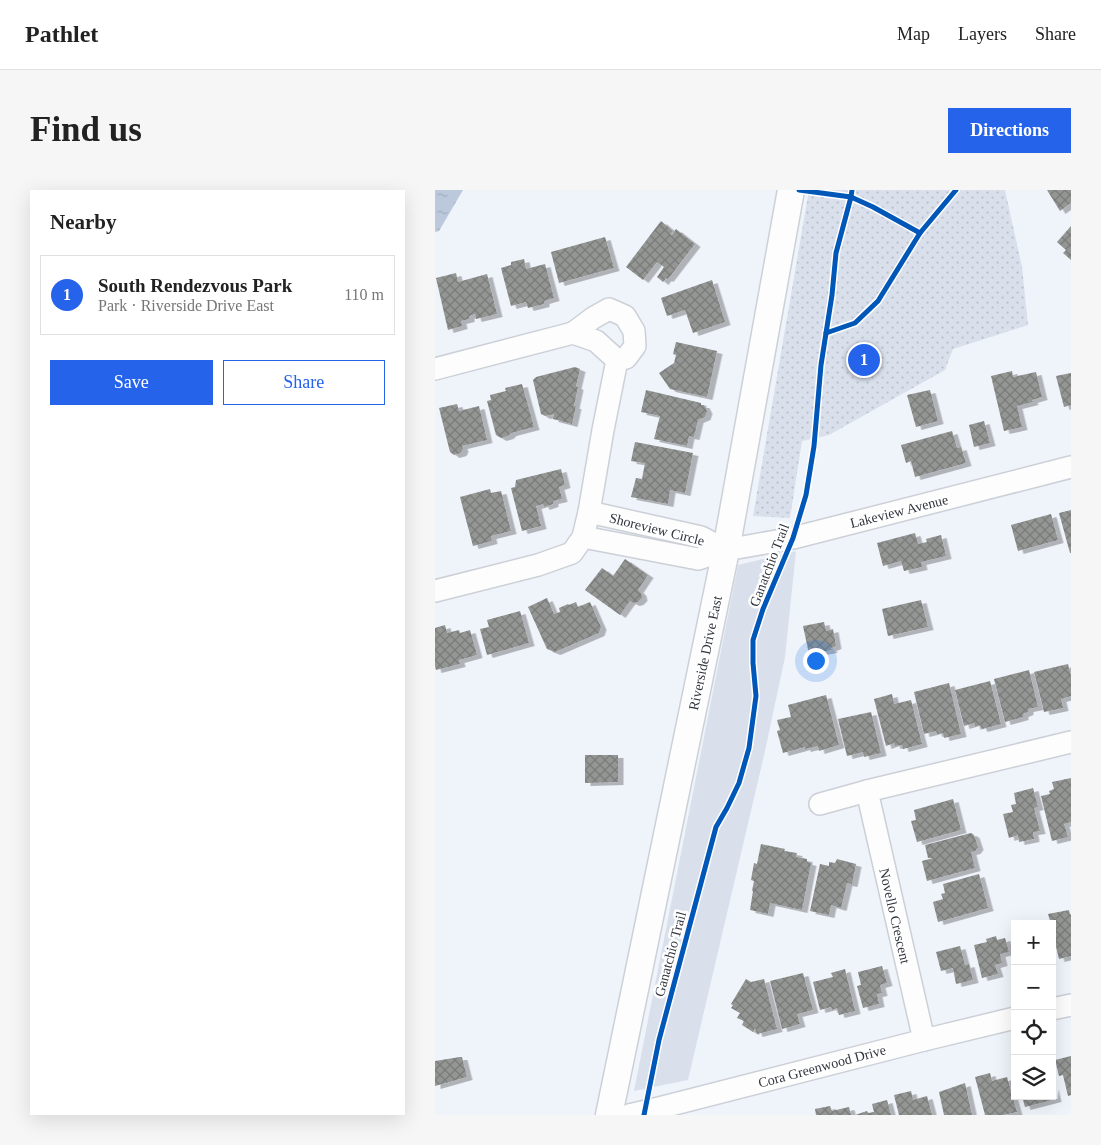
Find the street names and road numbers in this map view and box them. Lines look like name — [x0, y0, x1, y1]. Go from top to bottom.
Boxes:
street label: Lakeview Avenue — [849, 492, 950, 531]
street label: Shoreview Circle — [608, 510, 706, 549]
street label: Ganatchio Trail — [747, 522, 792, 609]
street label: Riverside Drive East — [686, 594, 725, 712]
street label: Novello Crescent — [876, 867, 913, 965]
street label: Ganatchio Trail — [652, 910, 689, 998]
street label: Cora Greenwood Drive — [757, 1042, 888, 1091]

